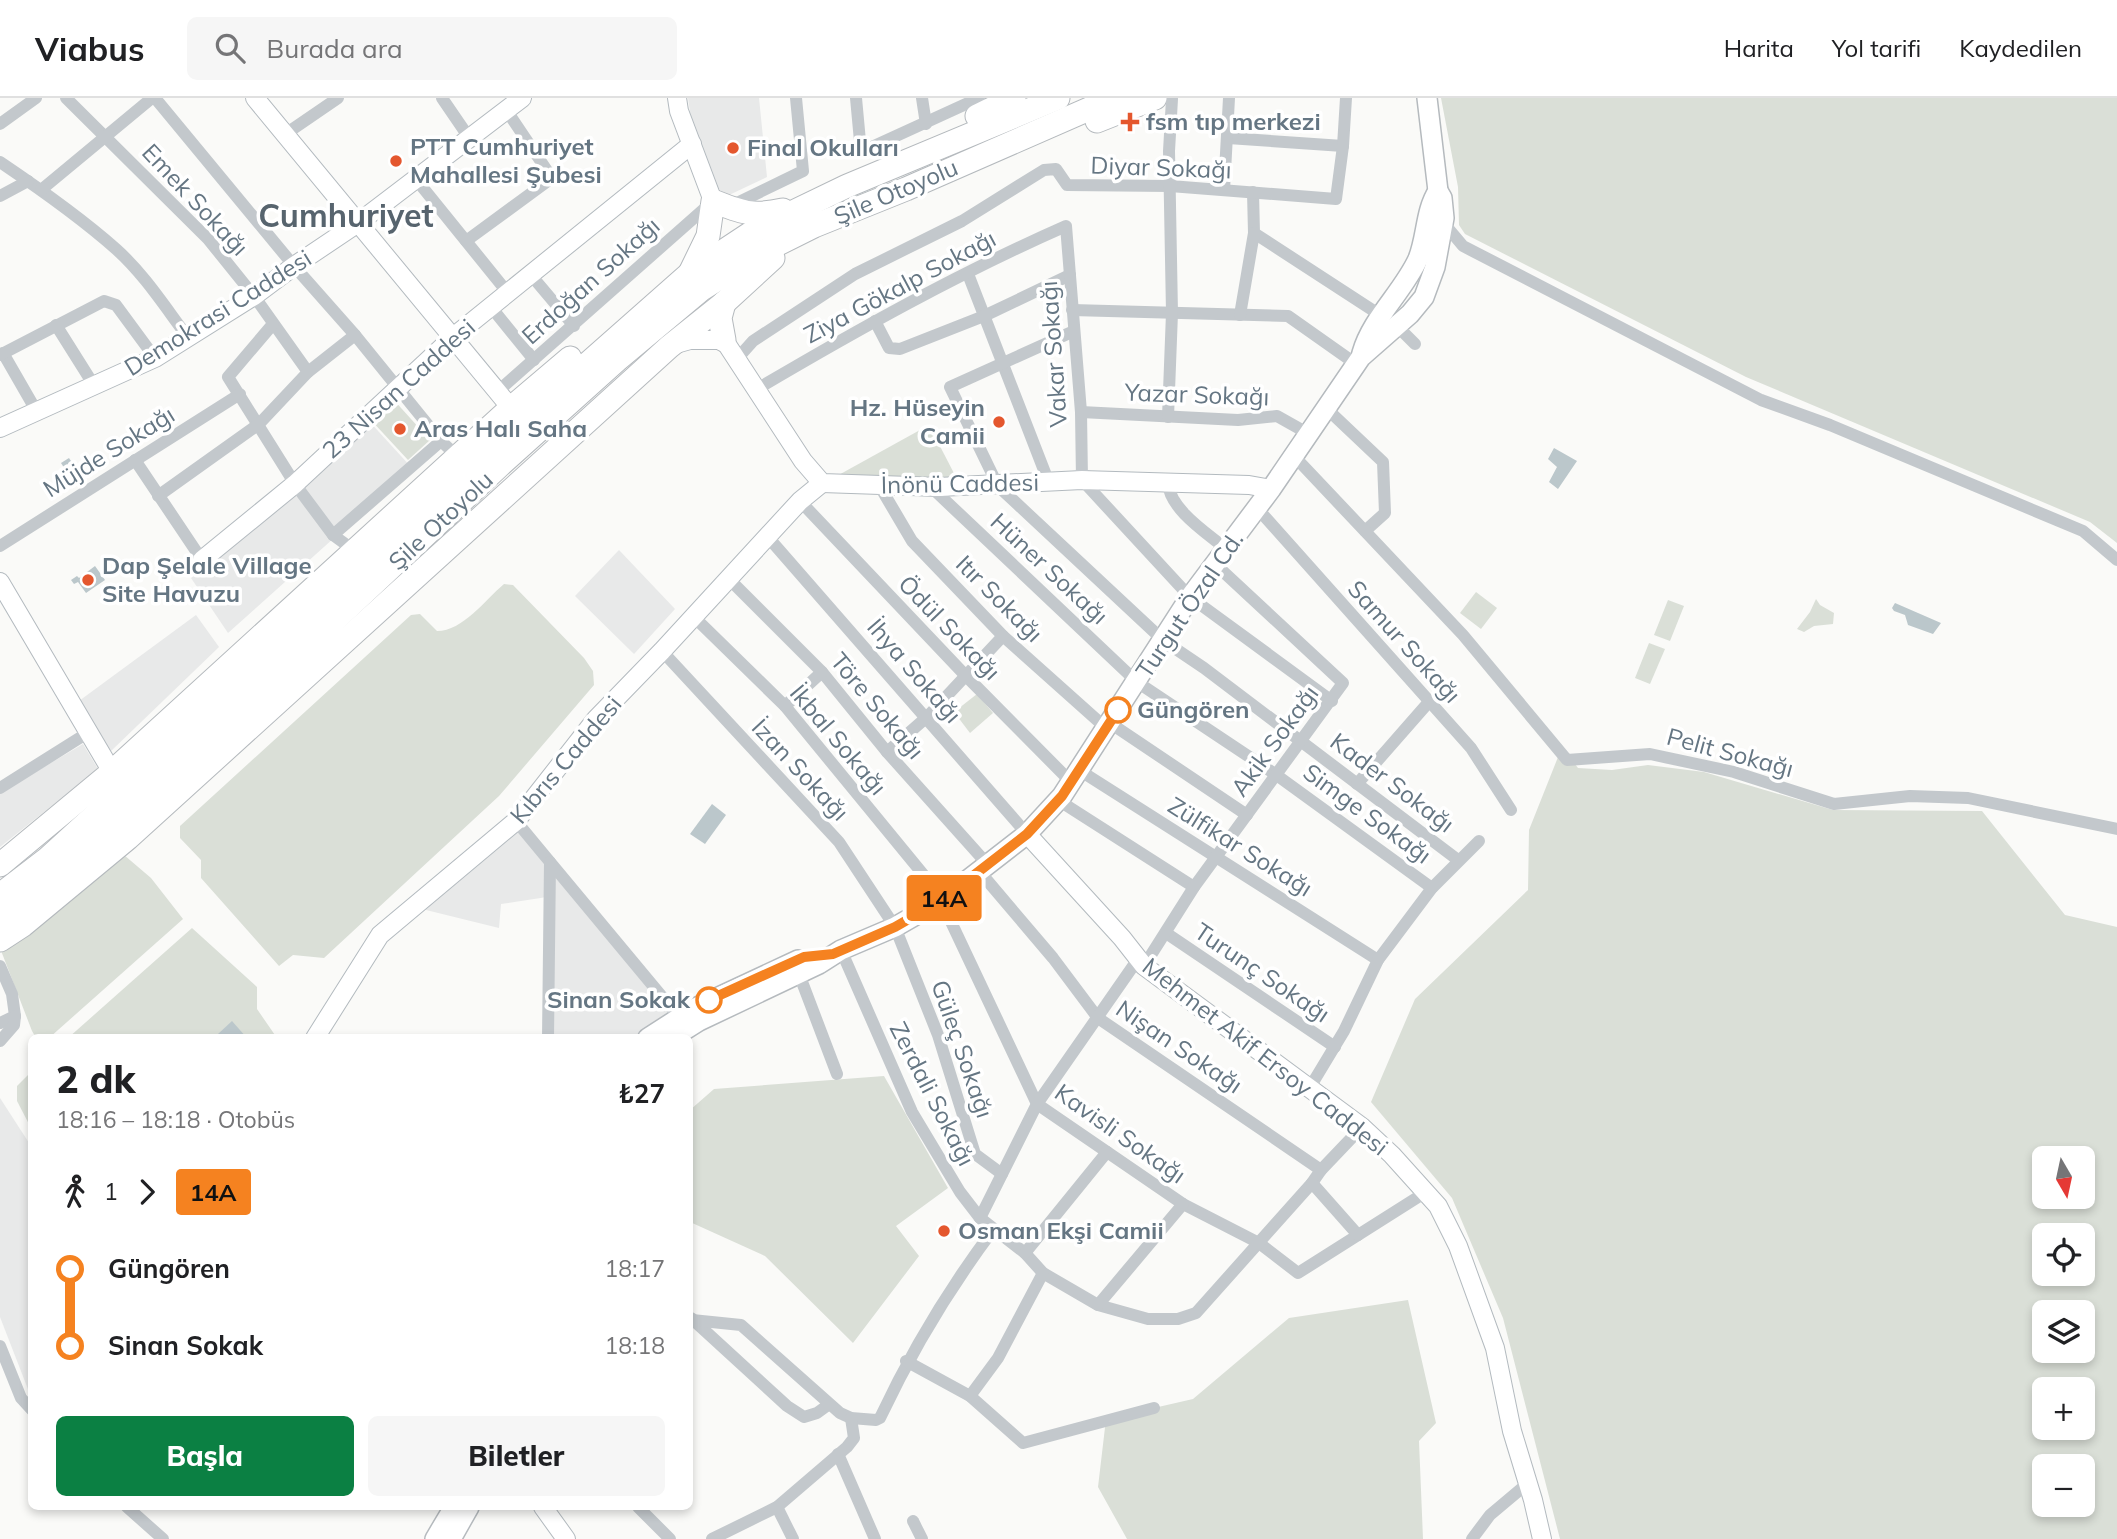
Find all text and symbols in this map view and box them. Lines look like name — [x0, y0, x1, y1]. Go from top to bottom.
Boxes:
search box — [187, 17, 677, 80]
text: Viabus — [35, 28, 145, 69]
icon: search — [211, 29, 249, 67]
text: Burada ara — [267, 32, 403, 65]
text: Harita — [1724, 33, 1794, 63]
text: Yol tarifi — [1832, 33, 1921, 63]
text: Kaydedilen — [1959, 33, 2082, 63]
place label: fsm tıp merkezi — [1146, 106, 1321, 136]
marker: fsm tıp merkezi — [1120, 112, 1140, 132]
place label: PTT Cumhuriyet Mahallesi Şubesi — [410, 131, 602, 189]
place label: Final Okulları — [747, 132, 899, 162]
street label: Emek Sokağı — [136, 137, 255, 262]
marker: Final Okulları — [725, 140, 741, 156]
street label: Diyar Sokağı — [1090, 150, 1232, 184]
street label: Şile Otoyolu — [829, 151, 962, 231]
marker: PTT Cumhuriyet Mahallesi Şubesi — [388, 153, 404, 169]
district label: Cumhuriyet — [258, 195, 434, 235]
street label: Erdoğan Sokağı — [515, 210, 666, 350]
street label: Ziya Gökalp Sokağı — [798, 223, 1001, 349]
street label: Demokrasi Caddesi — [118, 242, 317, 382]
street label: Vakar Sokağı — [1033, 280, 1073, 428]
street label: 23 Nisan Caddesi — [316, 312, 481, 465]
street label: Yazar Sokağı — [1123, 376, 1270, 412]
place label: Hz. Hüseyin Camii — [850, 392, 985, 450]
street label: Müjde Sokağı — [37, 399, 180, 503]
place label: Aras Halı Saha — [414, 413, 587, 443]
marker: Hz. Hüseyin Camii — [991, 414, 1007, 430]
marker: Aras Halı Saha — [392, 421, 408, 437]
street label: Şile Otoyolu — [382, 464, 499, 576]
street label: İnönü Caddesi — [881, 467, 1039, 499]
street label: Hüner Sokağı — [985, 506, 1115, 630]
street label: Turgut Özal Cd. — [1129, 525, 1249, 684]
street label: Itır Sokağı — [950, 549, 1049, 648]
place label: Dap Şelale Village Site Havuzu — [102, 550, 312, 608]
street label: Ödül Sokağı — [892, 569, 1007, 686]
marker: Dap Şelale Village Site Havuzu — [80, 572, 96, 588]
street label: Samur Sokağı — [1342, 574, 1468, 709]
street label: İhya Sokağı — [861, 612, 968, 729]
street label: Töre Sokağı — [825, 646, 931, 765]
street label: İkbal Sokağı — [784, 678, 894, 801]
street label: Akik Sokağı — [1224, 679, 1325, 802]
street label: Kıbrıs Caddesi — [503, 689, 627, 829]
place label: Güngören — [1137, 694, 1250, 724]
marker: Güngören — [1105, 697, 1131, 723]
street label: İzan Sokağı — [746, 712, 856, 827]
street label: Pelit Sokağı — [1664, 721, 1797, 783]
street label: Kader Sokağı — [1325, 726, 1461, 839]
street label: Simge Sokağı — [1298, 757, 1437, 870]
street label: Zülfikar Sokağı — [1163, 790, 1318, 903]
line badge: 14A — [904, 875, 984, 921]
text: 14A — [921, 883, 967, 913]
street label: Turunç Sokağı — [1189, 916, 1336, 1028]
street label: Mehmet Akif Ersoy Caddesi — [1137, 951, 1394, 1161]
street label: Güleç Sokağı — [925, 976, 1001, 1122]
place label: Sinan Sokak — [547, 984, 691, 1014]
marker: Sinan Sokak — [696, 987, 722, 1013]
street label: Nişan Sokağı — [1111, 993, 1248, 1099]
street label: Zerdali Sokağı — [884, 1016, 982, 1171]
text: 2 dk — [56, 1055, 135, 1103]
text: ₺27 — [618, 1077, 665, 1110]
street label: Kavisli Sokağı — [1049, 1077, 1192, 1189]
text: 18:16 – 18:18 · Otobüs — [56, 1105, 295, 1134]
north arrow — [2032, 1146, 2095, 1209]
map controls — [2032, 1146, 2095, 1517]
icon: walk — [56, 1173, 94, 1211]
icon: forward — [128, 1173, 166, 1211]
text: 1 — [104, 1177, 118, 1206]
text: 14A — [190, 1177, 237, 1207]
place label: Osman Ekşi Camii — [958, 1215, 1164, 1245]
marker: Osman Ekşi Camii — [936, 1223, 952, 1239]
button: locate — [2032, 1223, 2095, 1286]
text: Güngören — [108, 1252, 230, 1285]
text: 18:17 — [605, 1254, 665, 1283]
button: layers — [2032, 1300, 2095, 1363]
text: Sinan Sokak — [108, 1329, 263, 1362]
text: 18:18 — [605, 1331, 665, 1360]
button: + — [2032, 1377, 2095, 1440]
button: Başla — [56, 1416, 354, 1496]
button: Biletler — [368, 1416, 665, 1496]
button: − — [2032, 1454, 2095, 1517]

